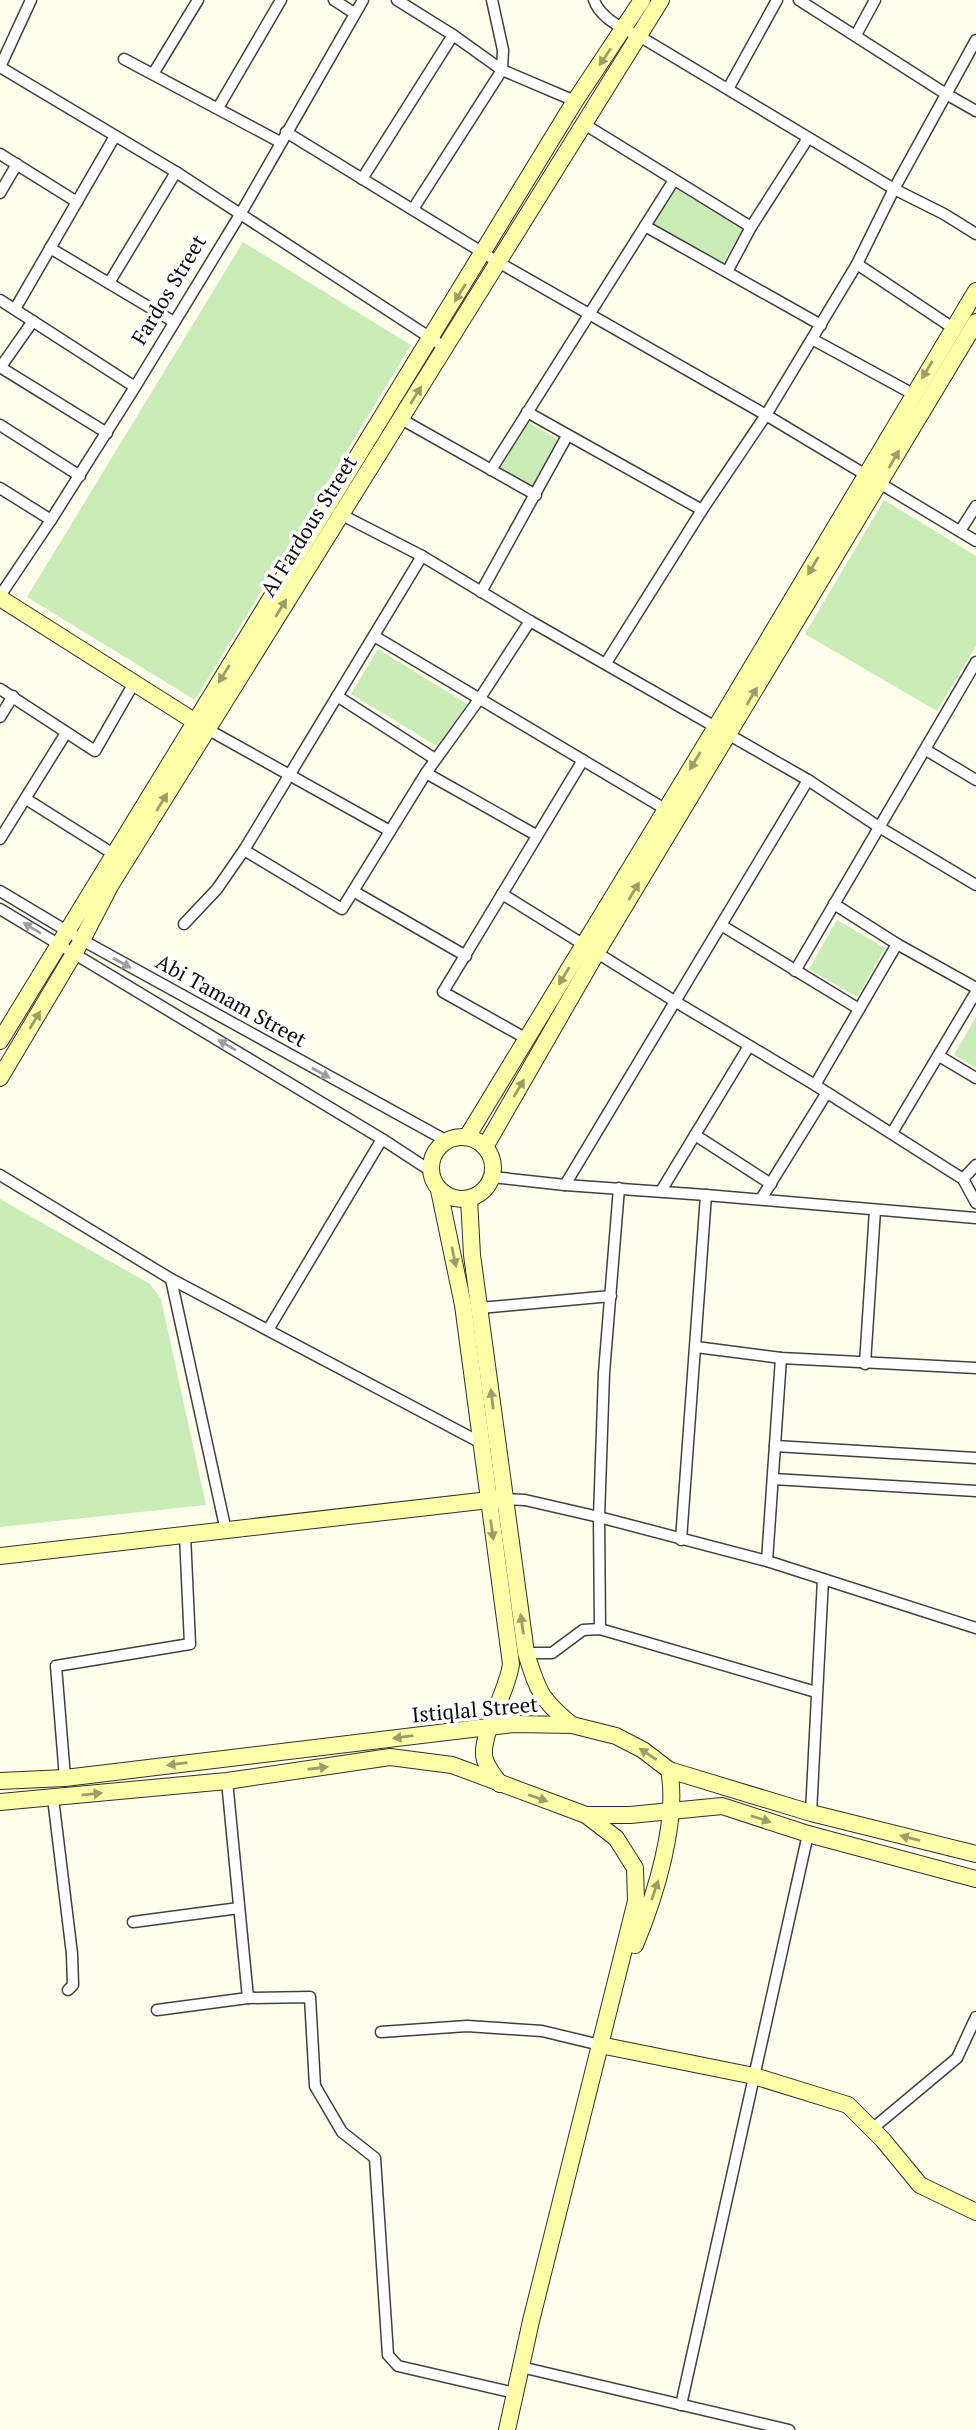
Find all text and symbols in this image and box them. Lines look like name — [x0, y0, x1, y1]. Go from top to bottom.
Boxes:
one-way arrow — [599, 48, 612, 67]
street label: Fardos Street — [124, 229, 212, 350]
one-way arrow — [453, 283, 466, 302]
one-way arrow — [921, 360, 934, 379]
one-way arrow — [410, 386, 423, 405]
street label: Al Fardous Street — [254, 449, 363, 601]
one-way arrow — [888, 450, 900, 469]
one-way arrow — [806, 557, 819, 576]
one-way arrow — [275, 599, 288, 618]
one-way arrow — [217, 664, 230, 683]
one-way arrow — [745, 687, 758, 706]
one-way arrow — [689, 752, 701, 771]
one-way arrow — [156, 793, 168, 812]
one-way arrow — [628, 882, 640, 901]
one-way arrow — [23, 922, 42, 934]
street label: Abi Tamam Street — [151, 947, 312, 1053]
one-way arrow — [112, 957, 132, 969]
one-way arrow — [558, 967, 570, 986]
one-way arrow — [29, 1010, 41, 1029]
one-way arrow — [218, 1039, 237, 1052]
one-way arrow — [311, 1067, 331, 1079]
one-way arrow — [513, 1078, 525, 1097]
one-way arrow — [448, 1246, 459, 1268]
one-way arrow — [486, 1387, 497, 1409]
one-way arrow — [487, 1520, 498, 1542]
one-way arrow — [516, 1613, 527, 1635]
street label: Istiqlal Street — [411, 1690, 539, 1728]
one-way arrow — [392, 1732, 414, 1743]
one-way arrow — [639, 1747, 657, 1761]
one-way arrow — [166, 1759, 188, 1770]
one-way arrow — [307, 1762, 329, 1773]
one-way arrow — [82, 1788, 104, 1799]
one-way arrow — [528, 1793, 549, 1804]
one-way arrow — [750, 1814, 771, 1825]
one-way arrow — [899, 1832, 921, 1843]
one-way arrow — [650, 1879, 661, 1900]

